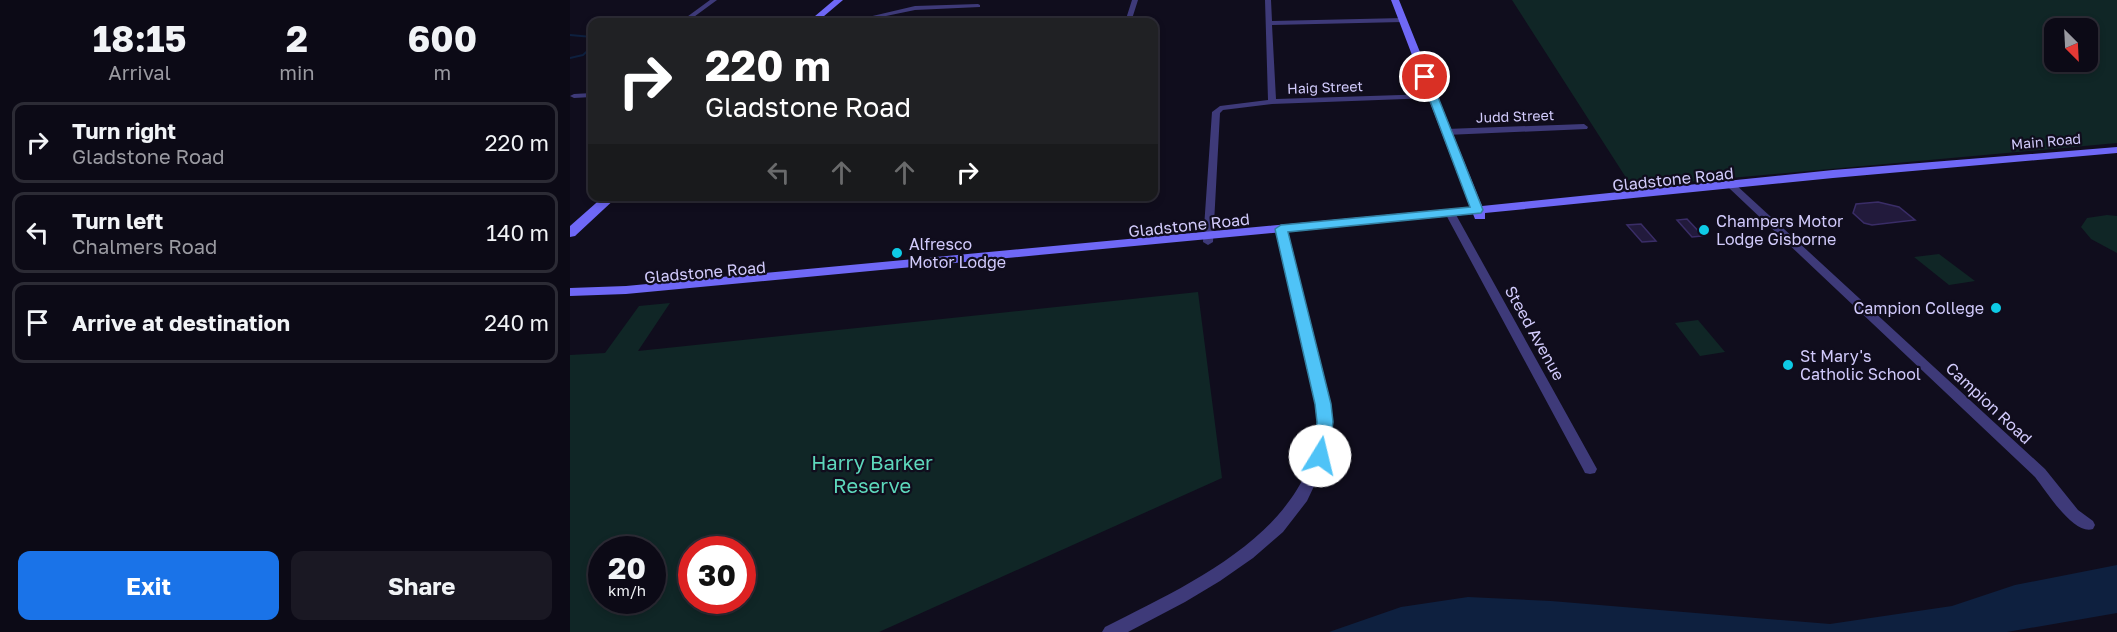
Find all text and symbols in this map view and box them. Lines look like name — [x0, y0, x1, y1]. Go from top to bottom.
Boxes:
text: 18:15 — [93, 17, 186, 60]
text: 2 — [286, 17, 308, 60]
text: 600 — [407, 17, 477, 60]
north arrow — [2044, 18, 2098, 72]
map controls — [2044, 18, 2098, 72]
text: 220 m — [705, 40, 831, 90]
icon: right — [606, 42, 684, 120]
pin — [1399, 51, 1450, 102]
text: Arrival — [108, 60, 171, 84]
text: min — [279, 60, 315, 84]
text: m — [433, 60, 451, 84]
icon: arrive — [1408, 60, 1441, 93]
street label: Haig Street — [1287, 77, 1363, 97]
text: Gladstone Road — [705, 91, 911, 123]
street label: Judd Street — [1476, 106, 1554, 126]
text: Turn right — [72, 117, 176, 144]
icon: right — [21, 126, 54, 159]
text: 220 m — [485, 129, 549, 156]
street label: Main Road — [2010, 129, 2082, 153]
text: Gladstone Road — [72, 144, 225, 168]
icon: left — [762, 156, 795, 189]
icon: ahead — [825, 156, 858, 189]
icon: ahead — [888, 156, 921, 189]
icon: right — [951, 156, 984, 189]
street label: Gladstone Road — [1611, 163, 1735, 195]
text: Turn left — [72, 207, 163, 234]
street label: Gladstone Road — [1127, 209, 1251, 241]
place label: Champers Motor Lodge Gisborne — [1716, 211, 1843, 249]
icon: left — [21, 216, 54, 249]
text: 140 m — [486, 219, 549, 246]
marker: Champers Motor Lodge Gisborne — [1697, 223, 1711, 237]
text: Chalmers Road — [72, 234, 217, 258]
place label: Alfresco Motor Lodge — [909, 234, 1006, 272]
marker: Alfresco Motor Lodge — [890, 246, 904, 260]
street label: Gladstone Road — [643, 257, 767, 287]
street label: Steed Avenue — [1501, 282, 1569, 384]
place label: Campion College — [1853, 298, 1984, 318]
marker: Campion College — [1989, 301, 2003, 315]
icon: arrive — [21, 306, 54, 339]
text: Arrive at destination — [72, 309, 290, 336]
text: 240 m — [484, 309, 549, 336]
place label: St Mary's Catholic School — [1800, 346, 1921, 384]
marker: St Mary's Catholic School — [1781, 358, 1795, 372]
street label: Campion Road — [1942, 358, 2036, 448]
position arrow — [1288, 424, 1352, 488]
park label: Harry Barker Reserve — [811, 450, 933, 497]
speed limit sign: 30 — [678, 536, 756, 614]
text: 20 — [608, 550, 646, 586]
button: Exit — [18, 551, 279, 620]
button: Share — [291, 551, 552, 620]
text: km/h — [608, 581, 646, 599]

